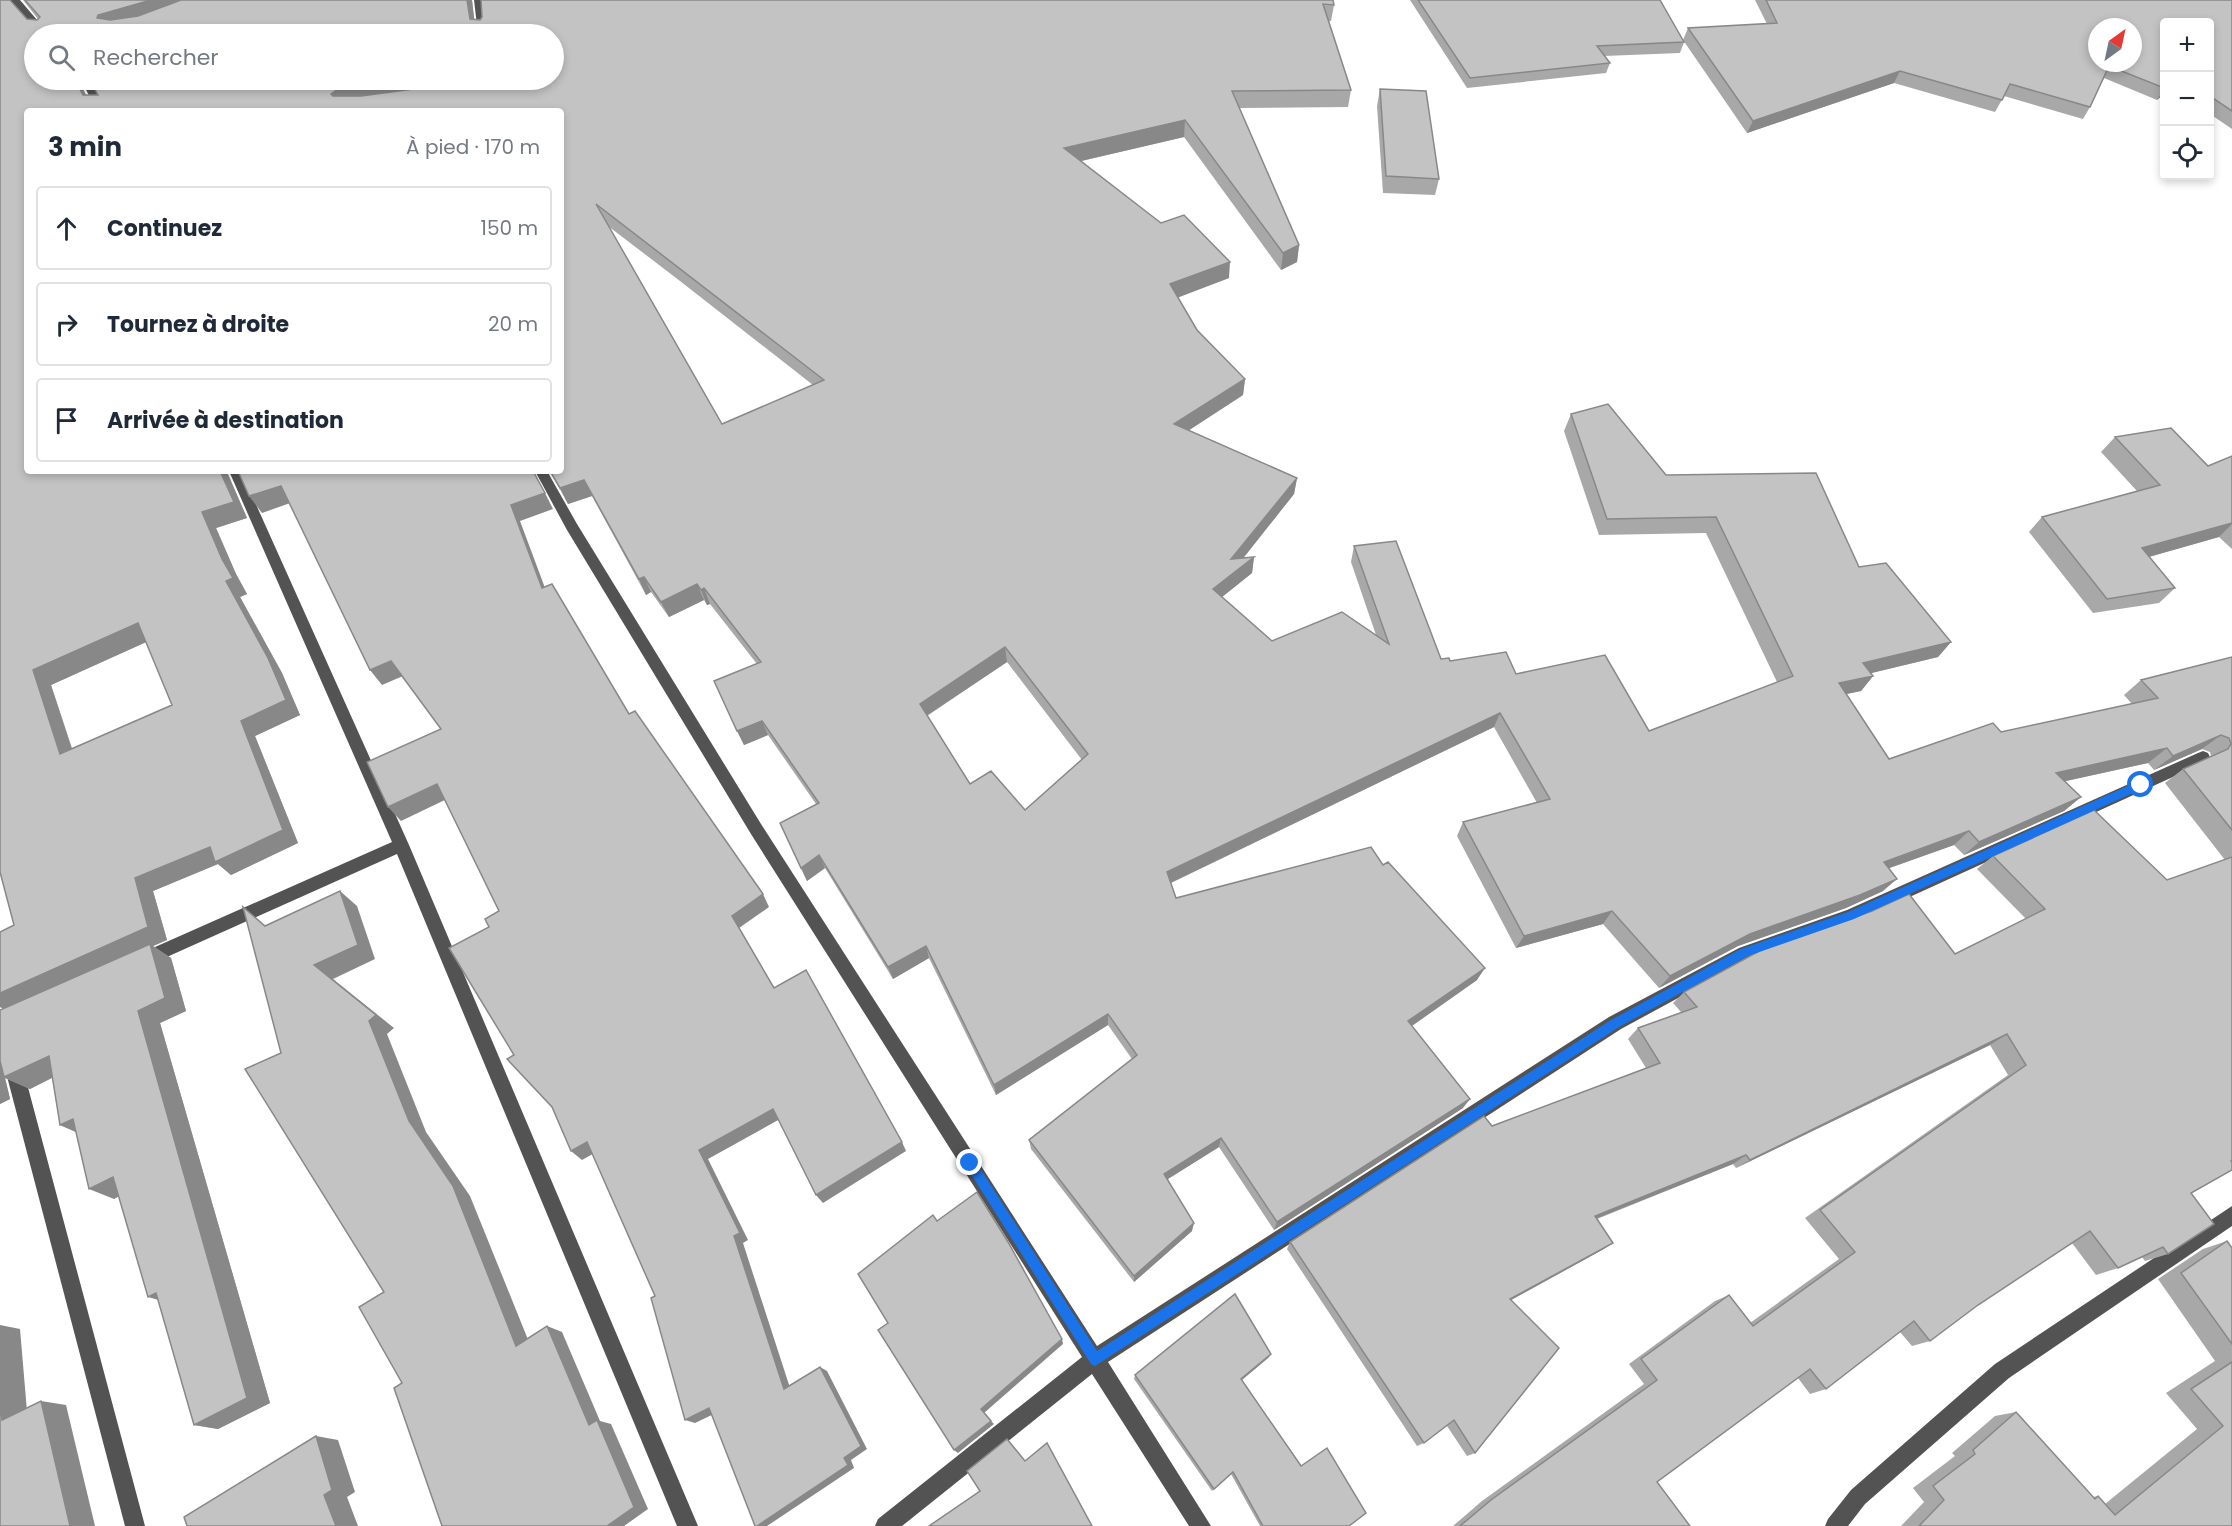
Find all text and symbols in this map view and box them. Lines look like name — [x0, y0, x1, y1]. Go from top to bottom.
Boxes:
north arrow — [2088, 18, 2142, 72]
map controls — [2160, 18, 2214, 180]
button: + — [2160, 18, 2214, 72]
search box — [24, 24, 564, 90]
icon: search — [45, 41, 78, 74]
text: Rechercher — [93, 42, 219, 73]
button: − — [2160, 72, 2214, 126]
button: locate — [2160, 126, 2214, 180]
text: 3 min — [48, 129, 122, 165]
text: À pied · 170 m — [406, 133, 540, 161]
icon: ahead — [50, 212, 83, 245]
text: Continuez — [107, 213, 222, 244]
text: 150 m — [481, 214, 538, 242]
icon: right — [50, 308, 83, 341]
text: Tournez à droite — [107, 309, 289, 340]
text: 20 m — [488, 310, 538, 338]
icon: arrive — [50, 404, 83, 437]
text: Arrivée à destination — [107, 405, 344, 436]
route start — [2127, 771, 2153, 797]
route end — [956, 1149, 982, 1175]

